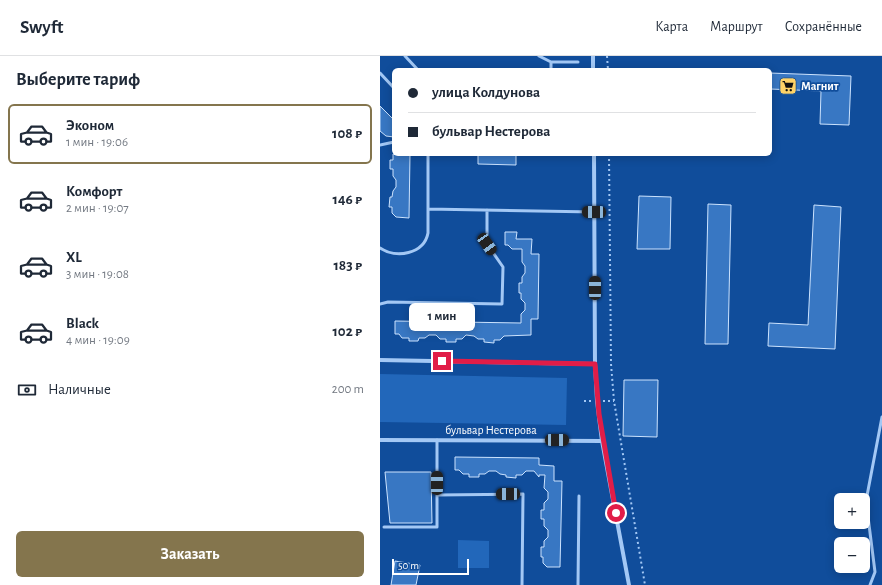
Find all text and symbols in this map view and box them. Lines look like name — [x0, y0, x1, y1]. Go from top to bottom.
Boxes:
text: Swyft — [20, 18, 64, 37]
text: Карта — [655, 20, 688, 34]
text: Маршрут — [710, 20, 763, 34]
text: Сохранённые — [785, 20, 862, 34]
text: Выберите тариф — [16, 71, 140, 89]
supermarket icon: Магнит — [778, 76, 798, 96]
place label: Магнит — [801, 80, 839, 92]
text: улица Колдунова — [432, 85, 540, 100]
icon: car — [18, 116, 54, 152]
text: Эконом — [66, 118, 114, 133]
text: бульвар Нестерова — [432, 124, 550, 139]
text: 108 ₽ — [332, 126, 362, 141]
text: 1 мин · 19:06 — [66, 136, 128, 149]
icon: car — [18, 182, 54, 218]
text: Комфорт — [66, 184, 122, 199]
text: 146 ₽ — [333, 192, 362, 207]
text: 2 мин · 19:07 — [66, 202, 129, 215]
car — [582, 206, 606, 218]
car — [475, 231, 499, 257]
icon: car — [18, 248, 54, 284]
text: XL — [66, 250, 82, 265]
text: 183 ₽ — [333, 258, 362, 273]
text: 3 мин · 19:08 — [66, 268, 129, 281]
car — [589, 276, 601, 300]
callout: 1 мин — [409, 303, 475, 331]
text: 1 мин — [428, 310, 457, 323]
icon: car — [18, 314, 54, 350]
text: Black — [66, 316, 99, 331]
text: 102 ₽ — [332, 324, 362, 339]
text: 4 мин · 19:09 — [66, 334, 130, 347]
route end — [433, 352, 451, 370]
icon: cash — [16, 379, 38, 401]
text: Наличные — [48, 382, 111, 397]
text: 200 m — [332, 383, 364, 396]
street label: бульвар Нестерова — [445, 424, 537, 437]
car — [545, 434, 569, 446]
car — [431, 471, 443, 495]
car — [496, 488, 520, 500]
map controls — [834, 493, 870, 573]
button: + — [834, 493, 870, 529]
route start — [607, 504, 625, 522]
button: Заказать — [16, 531, 364, 577]
button: − — [834, 537, 870, 573]
scale bar — [392, 557, 469, 576]
text: 50 m — [398, 560, 419, 571]

